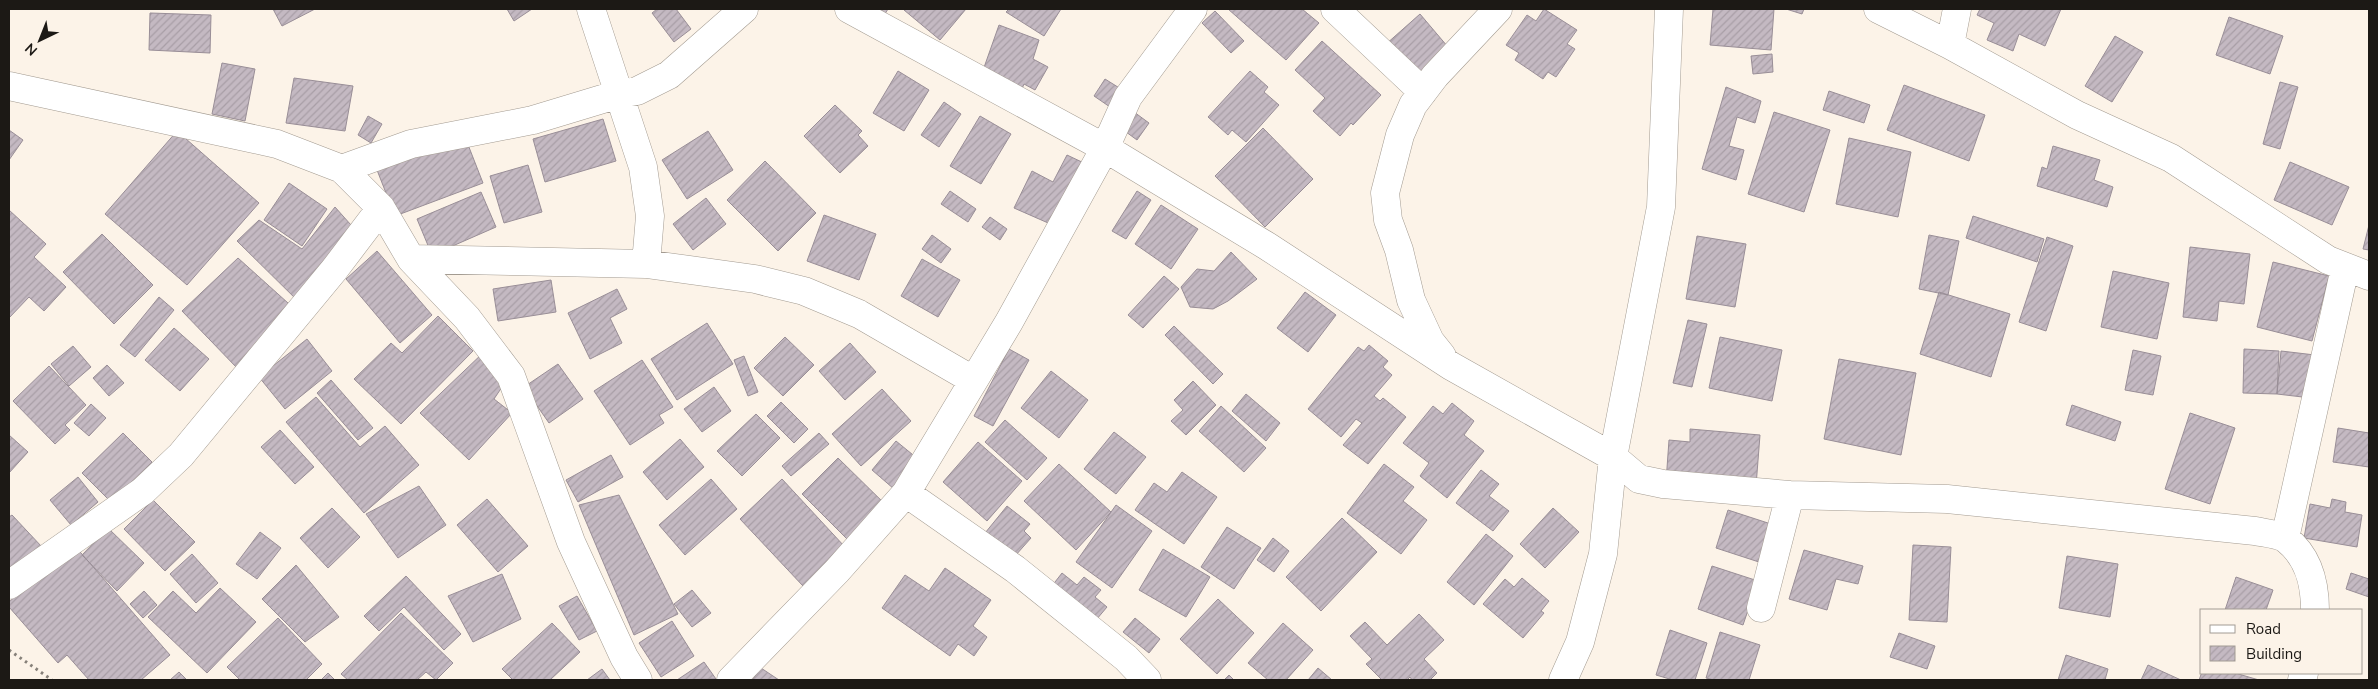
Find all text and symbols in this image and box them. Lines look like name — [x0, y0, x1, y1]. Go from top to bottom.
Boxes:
north arrow — [15, 15, 65, 65]
text: N — [21, 39, 42, 60]
legend — [2200, 609, 2363, 674]
text: Road — [2246, 619, 2281, 639]
text: Building — [2246, 644, 2302, 664]

